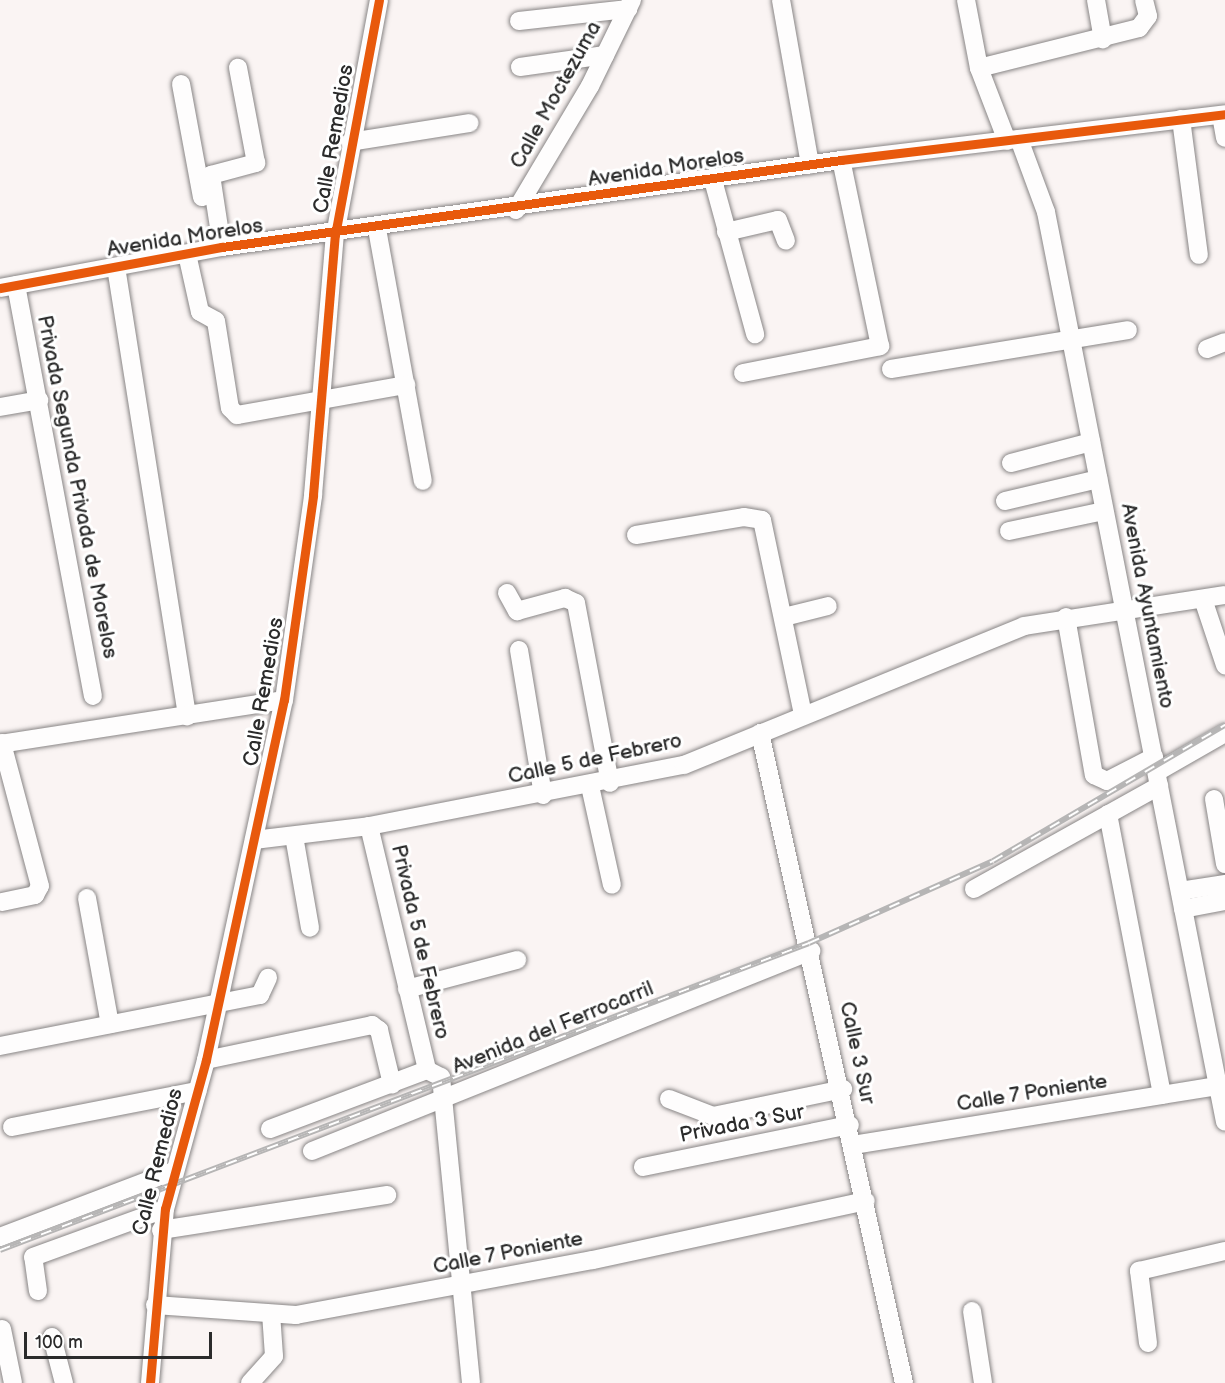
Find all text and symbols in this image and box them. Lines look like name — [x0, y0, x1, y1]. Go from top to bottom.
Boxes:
street label: Calle Moctezuma — [505, 17, 607, 173]
street label: Calle Remedios — [309, 63, 359, 215]
street label: Avenida Morelos — [586, 143, 746, 193]
street label: Avenida Morelos — [105, 213, 265, 263]
street label: Privada Segunda Privada de Morelos — [31, 313, 123, 661]
street label: Avenida Ayuntamiento — [1115, 501, 1179, 711]
street label: Calle Remedios — [239, 616, 289, 768]
street label: Calle 5 de Febrero — [506, 728, 684, 790]
street label: Privada 5 de Febrero — [385, 842, 455, 1042]
street label: Avenida del Ferrocarril — [449, 976, 657, 1080]
street label: Calle 3 Sur — [834, 999, 880, 1107]
street label: Calle 7 Poniente — [954, 1069, 1110, 1117]
street label: Calle Remedios — [128, 1086, 188, 1238]
street label: Privada 3 Sur — [677, 1100, 807, 1148]
street label: Calle 7 Poniente — [430, 1226, 586, 1280]
scale bar — [27, 1320, 214, 1358]
text: 100 m — [35, 1332, 83, 1353]

